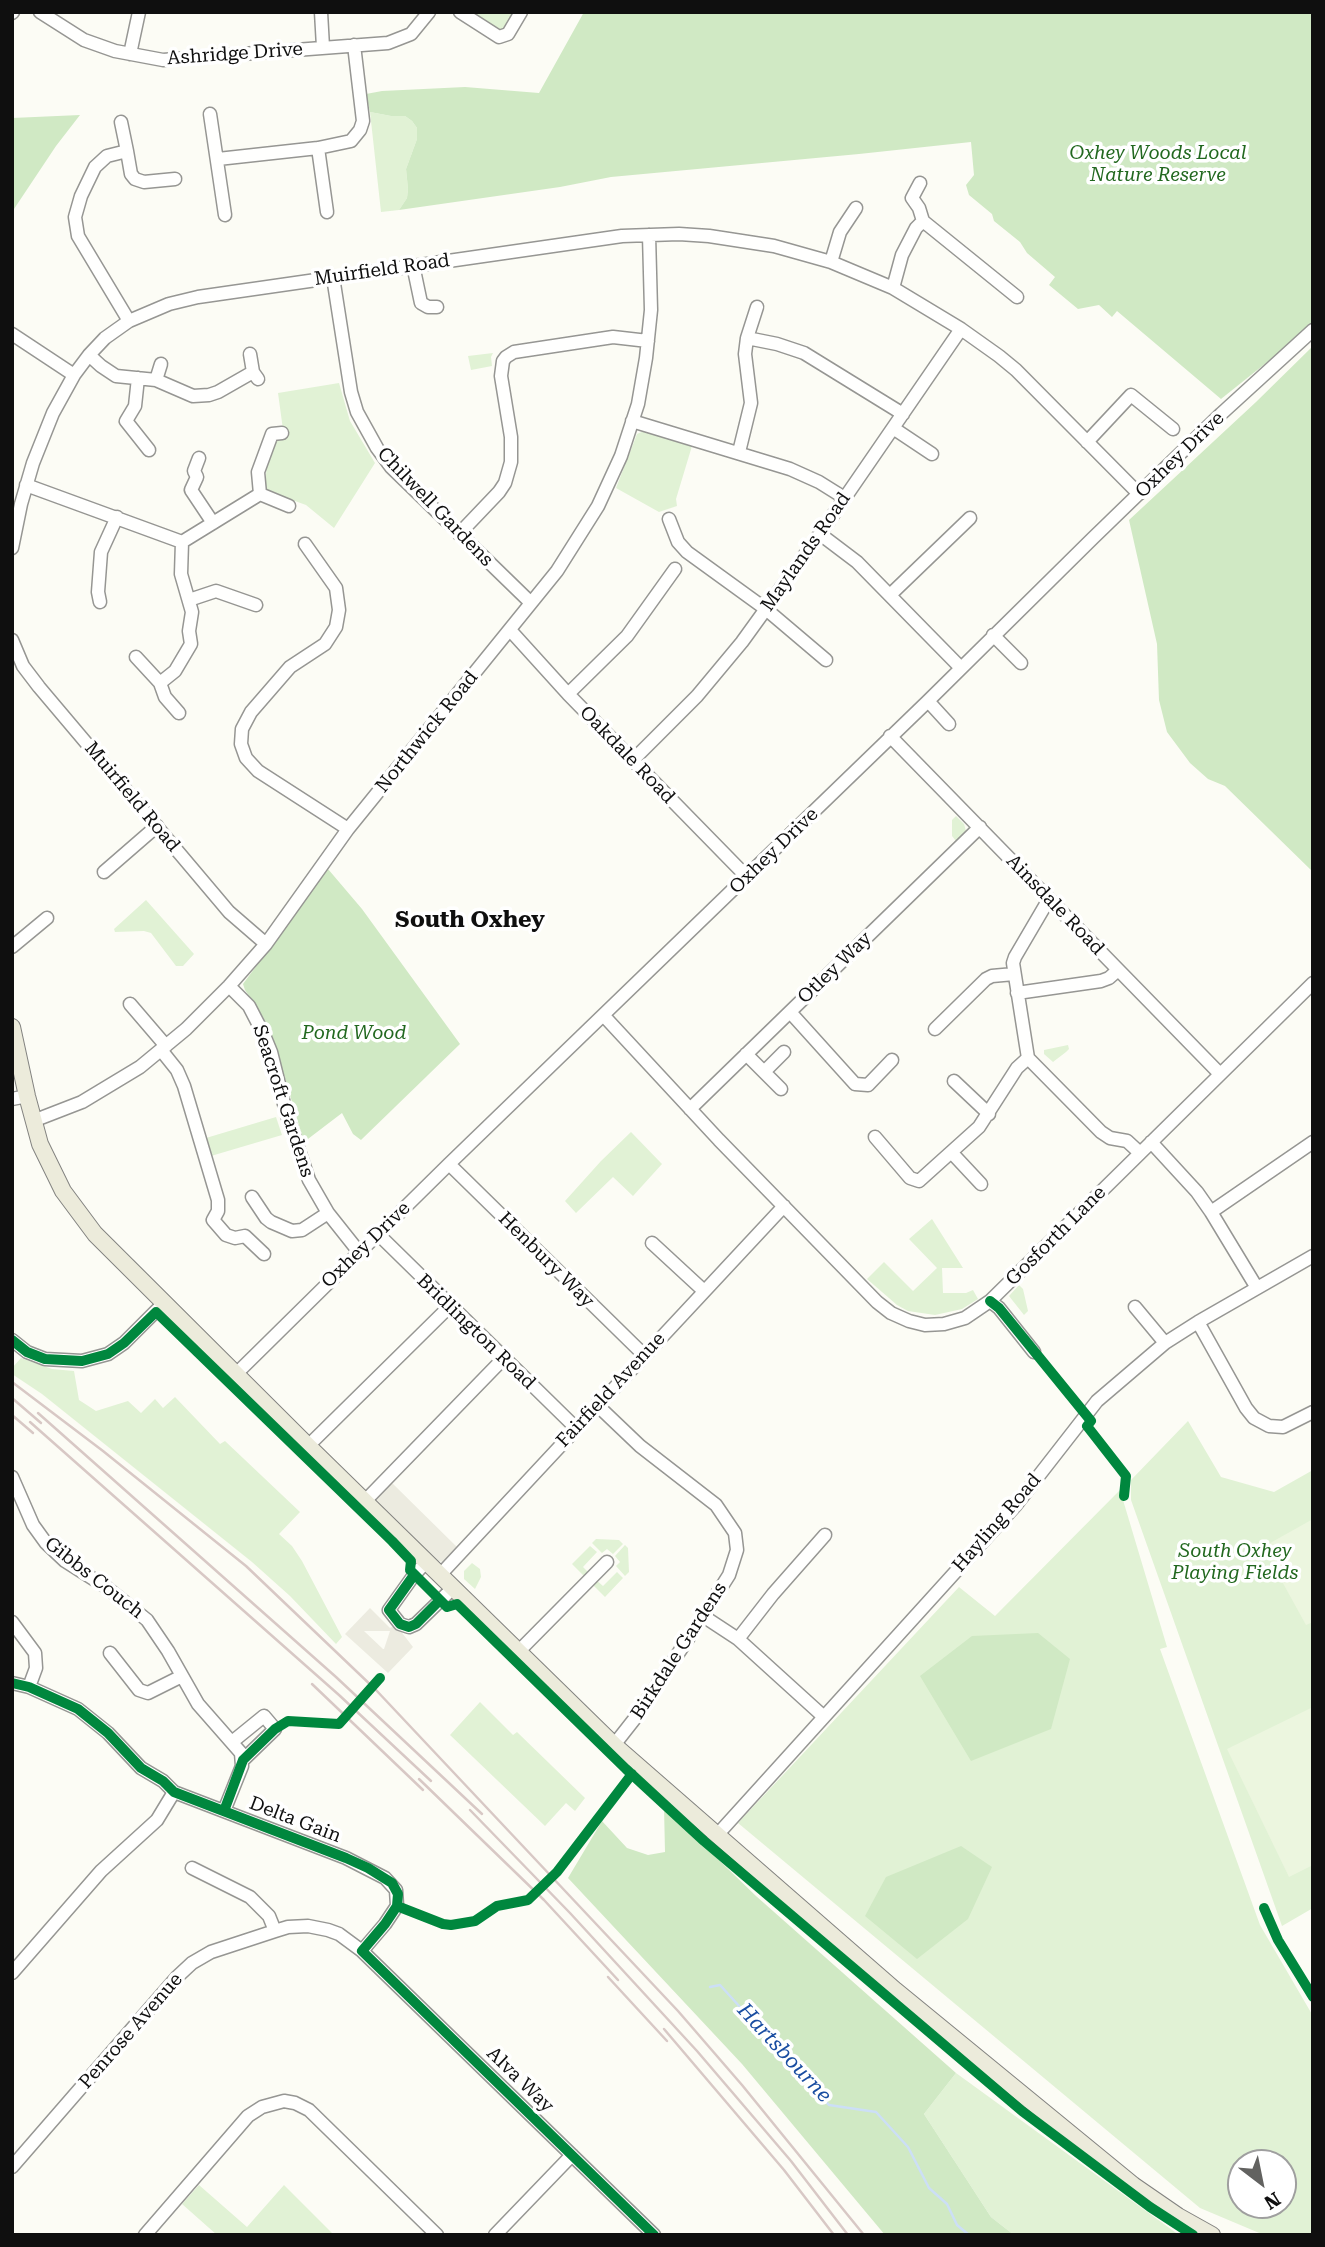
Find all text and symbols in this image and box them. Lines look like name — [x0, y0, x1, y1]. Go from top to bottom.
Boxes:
street label: Ashridge Drive — [166, 38, 304, 70]
park label: Oxhey Woods Local Nature Reserve — [1070, 142, 1246, 186]
street label: Muirfield Road — [313, 249, 451, 291]
street label: Oxhey Drive — [1131, 407, 1229, 503]
street label: Chilwell Gardens — [372, 443, 498, 571]
street label: Maylands Road — [756, 488, 856, 616]
street label: Northwick Road — [371, 667, 483, 797]
street label: Oakdale Road — [575, 701, 679, 809]
street label: Muirfield Road — [79, 737, 185, 857]
street label: Oxhey Drive — [725, 803, 823, 899]
street label: Ainsdale Road — [1001, 850, 1109, 960]
district label: South Oxhey — [395, 906, 545, 934]
street label: Otley Way — [793, 927, 877, 1009]
street label: Seacroft Gardens — [248, 1022, 318, 1180]
park label: Pond Wood — [302, 1022, 406, 1044]
street label: Gosforth Lane — [1001, 1181, 1111, 1291]
street label: Oxhey Drive — [317, 1197, 415, 1293]
street label: Henbury Way — [493, 1207, 599, 1313]
street label: Bridlington Road — [412, 1270, 540, 1394]
street label: Fairfield Avenue — [552, 1328, 670, 1452]
street label: Hayling Road — [948, 1469, 1046, 1577]
street label: Gibbs Couch — [40, 1532, 148, 1624]
park label: South Oxhey Playing Fields — [1172, 1540, 1298, 1584]
street label: Birkdale Gardens — [626, 1578, 732, 1724]
street label: Delta Gain — [246, 1792, 344, 1848]
street label: Penrose Avenue — [74, 1968, 188, 2094]
water label: Hartsbourne — [732, 1998, 836, 2108]
street label: Alva Way — [482, 2042, 558, 2118]
north arrow — [1227, 2149, 1297, 2219]
text: N — [1260, 2187, 1285, 2214]

